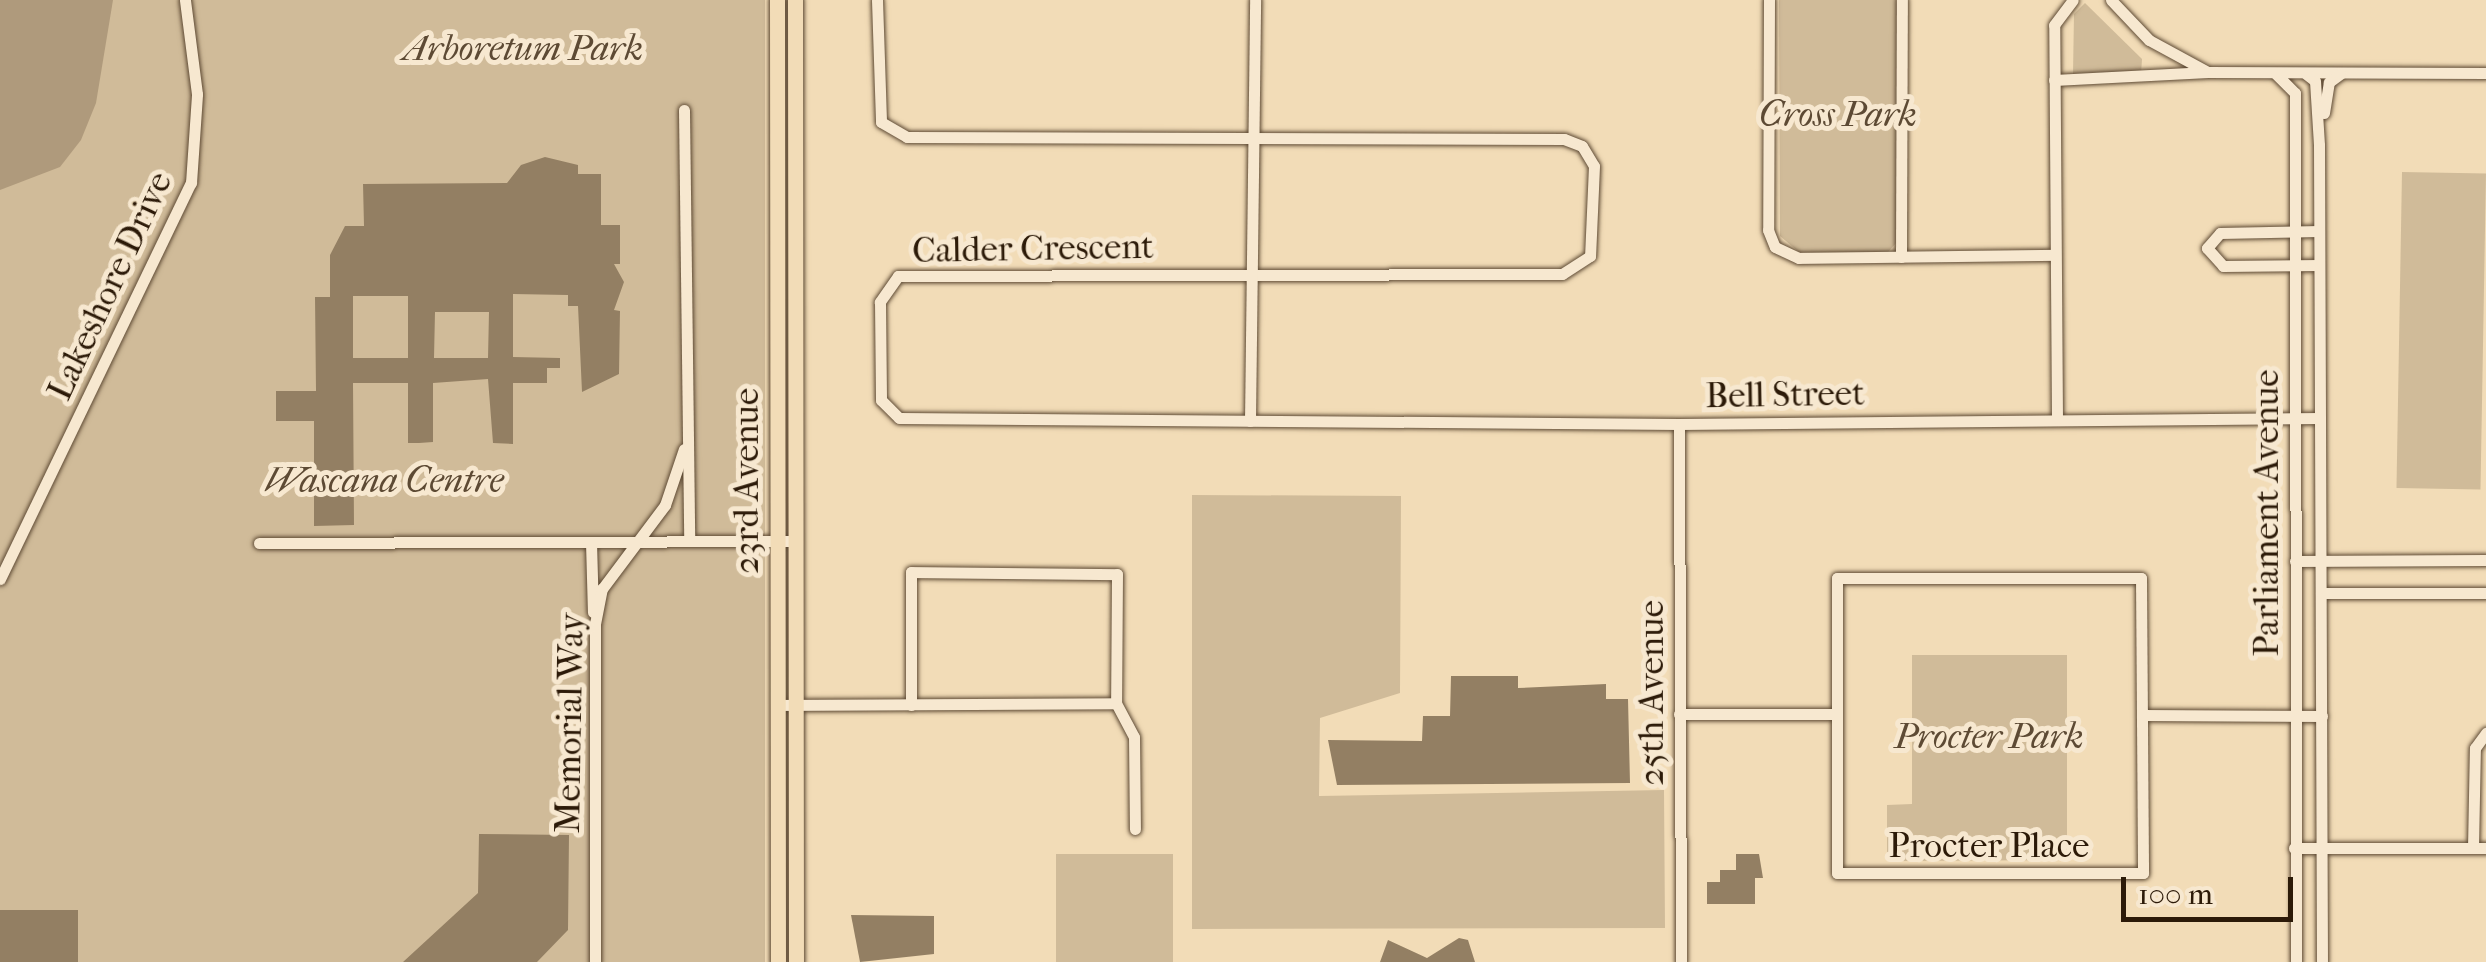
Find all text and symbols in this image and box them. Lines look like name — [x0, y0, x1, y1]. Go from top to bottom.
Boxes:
park label: Arboretum Park — [403, 28, 643, 70]
park label: Cross Park — [1759, 94, 1917, 136]
street label: Lakeshore Drive — [39, 165, 181, 407]
street label: Calder Crescent — [912, 226, 1154, 272]
street label: Parliament Avenue — [2246, 369, 2288, 657]
street label: Bell Street — [1705, 373, 1865, 417]
street label: 23rd Avenue — [726, 388, 768, 574]
park label: Wascana Centre — [264, 460, 504, 502]
street label: 25th Avenue — [1631, 600, 1673, 786]
street label: Memorial Way — [547, 613, 593, 833]
park label: Procter Park — [1894, 716, 2084, 758]
street label: Procter Place — [1889, 825, 2089, 867]
scale bar — [2126, 857, 2298, 919]
text: 100 m — [2138, 877, 2213, 912]

